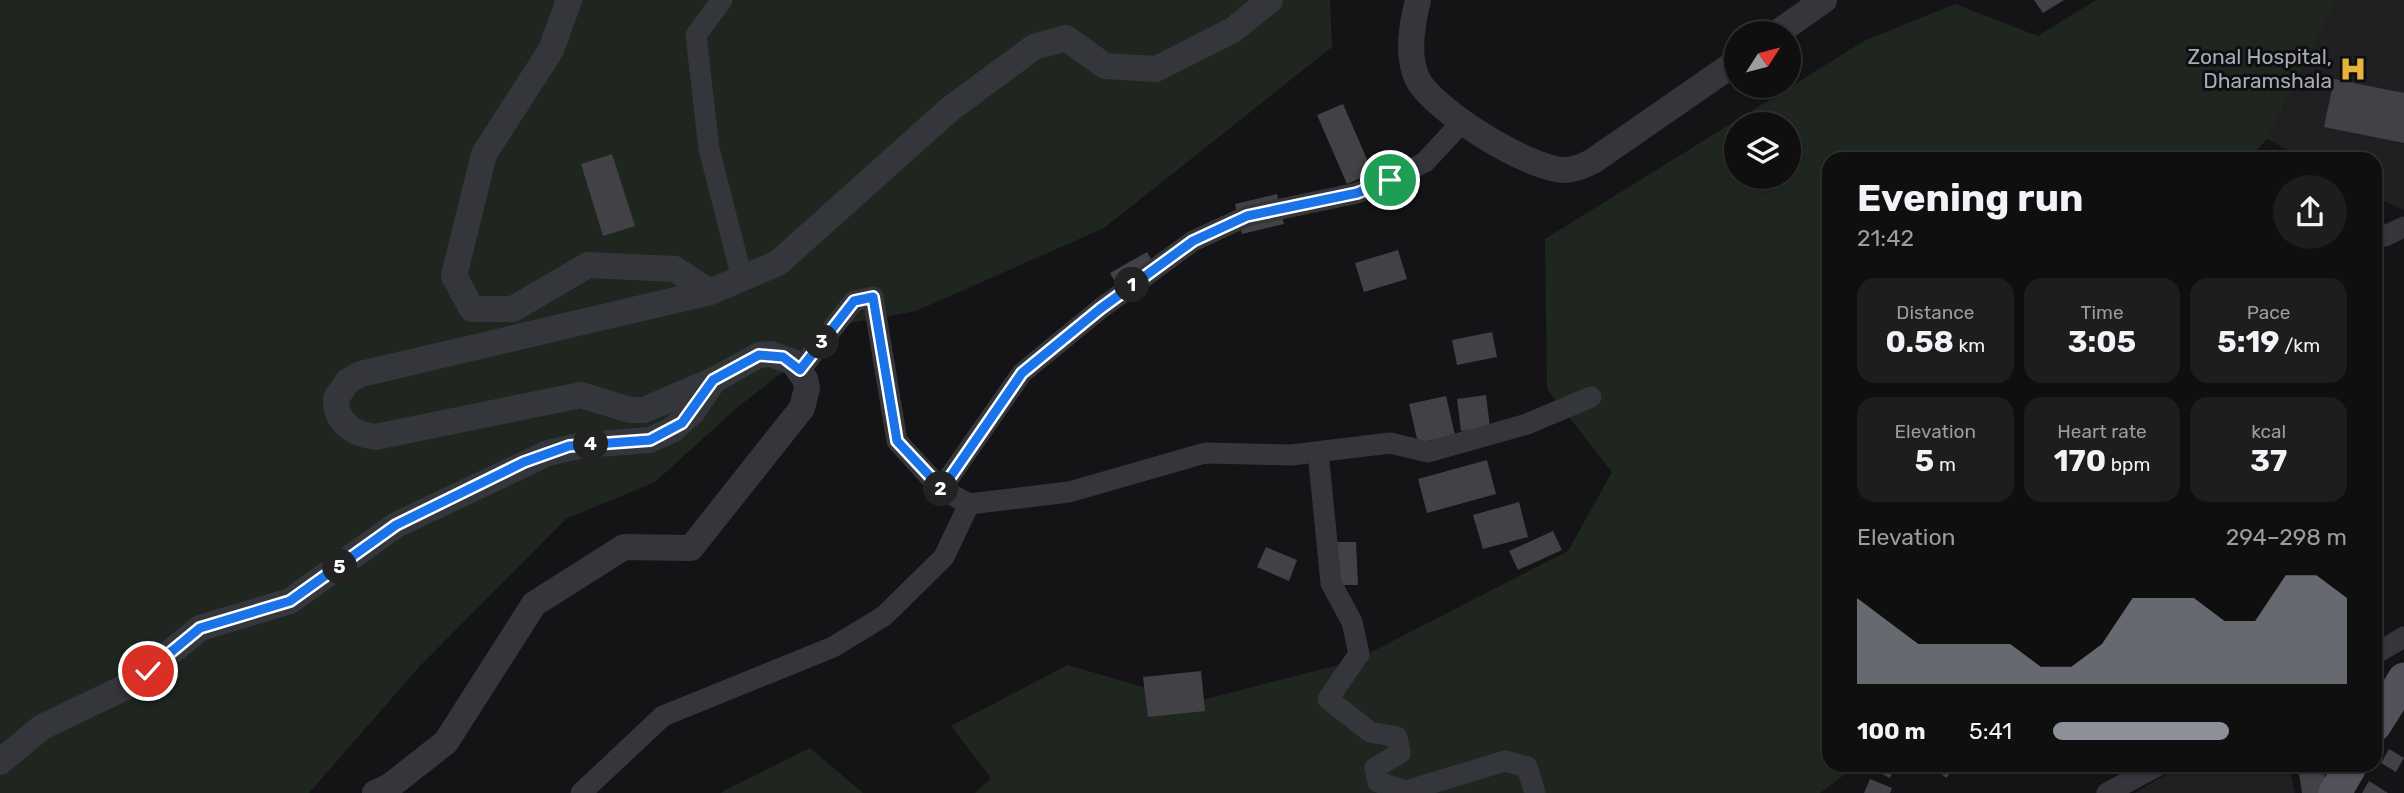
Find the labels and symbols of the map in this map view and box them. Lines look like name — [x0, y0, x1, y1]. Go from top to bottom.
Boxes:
north arrow — [1724, 21, 1801, 98]
place label: Zonal Hospital, Dharamshala — [2188, 44, 2332, 93]
hospital icon: Zonal Hospital, Dharamshala — [2338, 54, 2368, 84]
pin — [1360, 150, 1420, 210]
pin: 1 — [1114, 268, 1150, 302]
pin: 3 — [804, 324, 840, 360]
pin: 4 — [574, 426, 608, 462]
pin: 2 — [923, 472, 958, 506]
pin: 5 — [322, 550, 358, 584]
pin — [118, 641, 178, 701]

